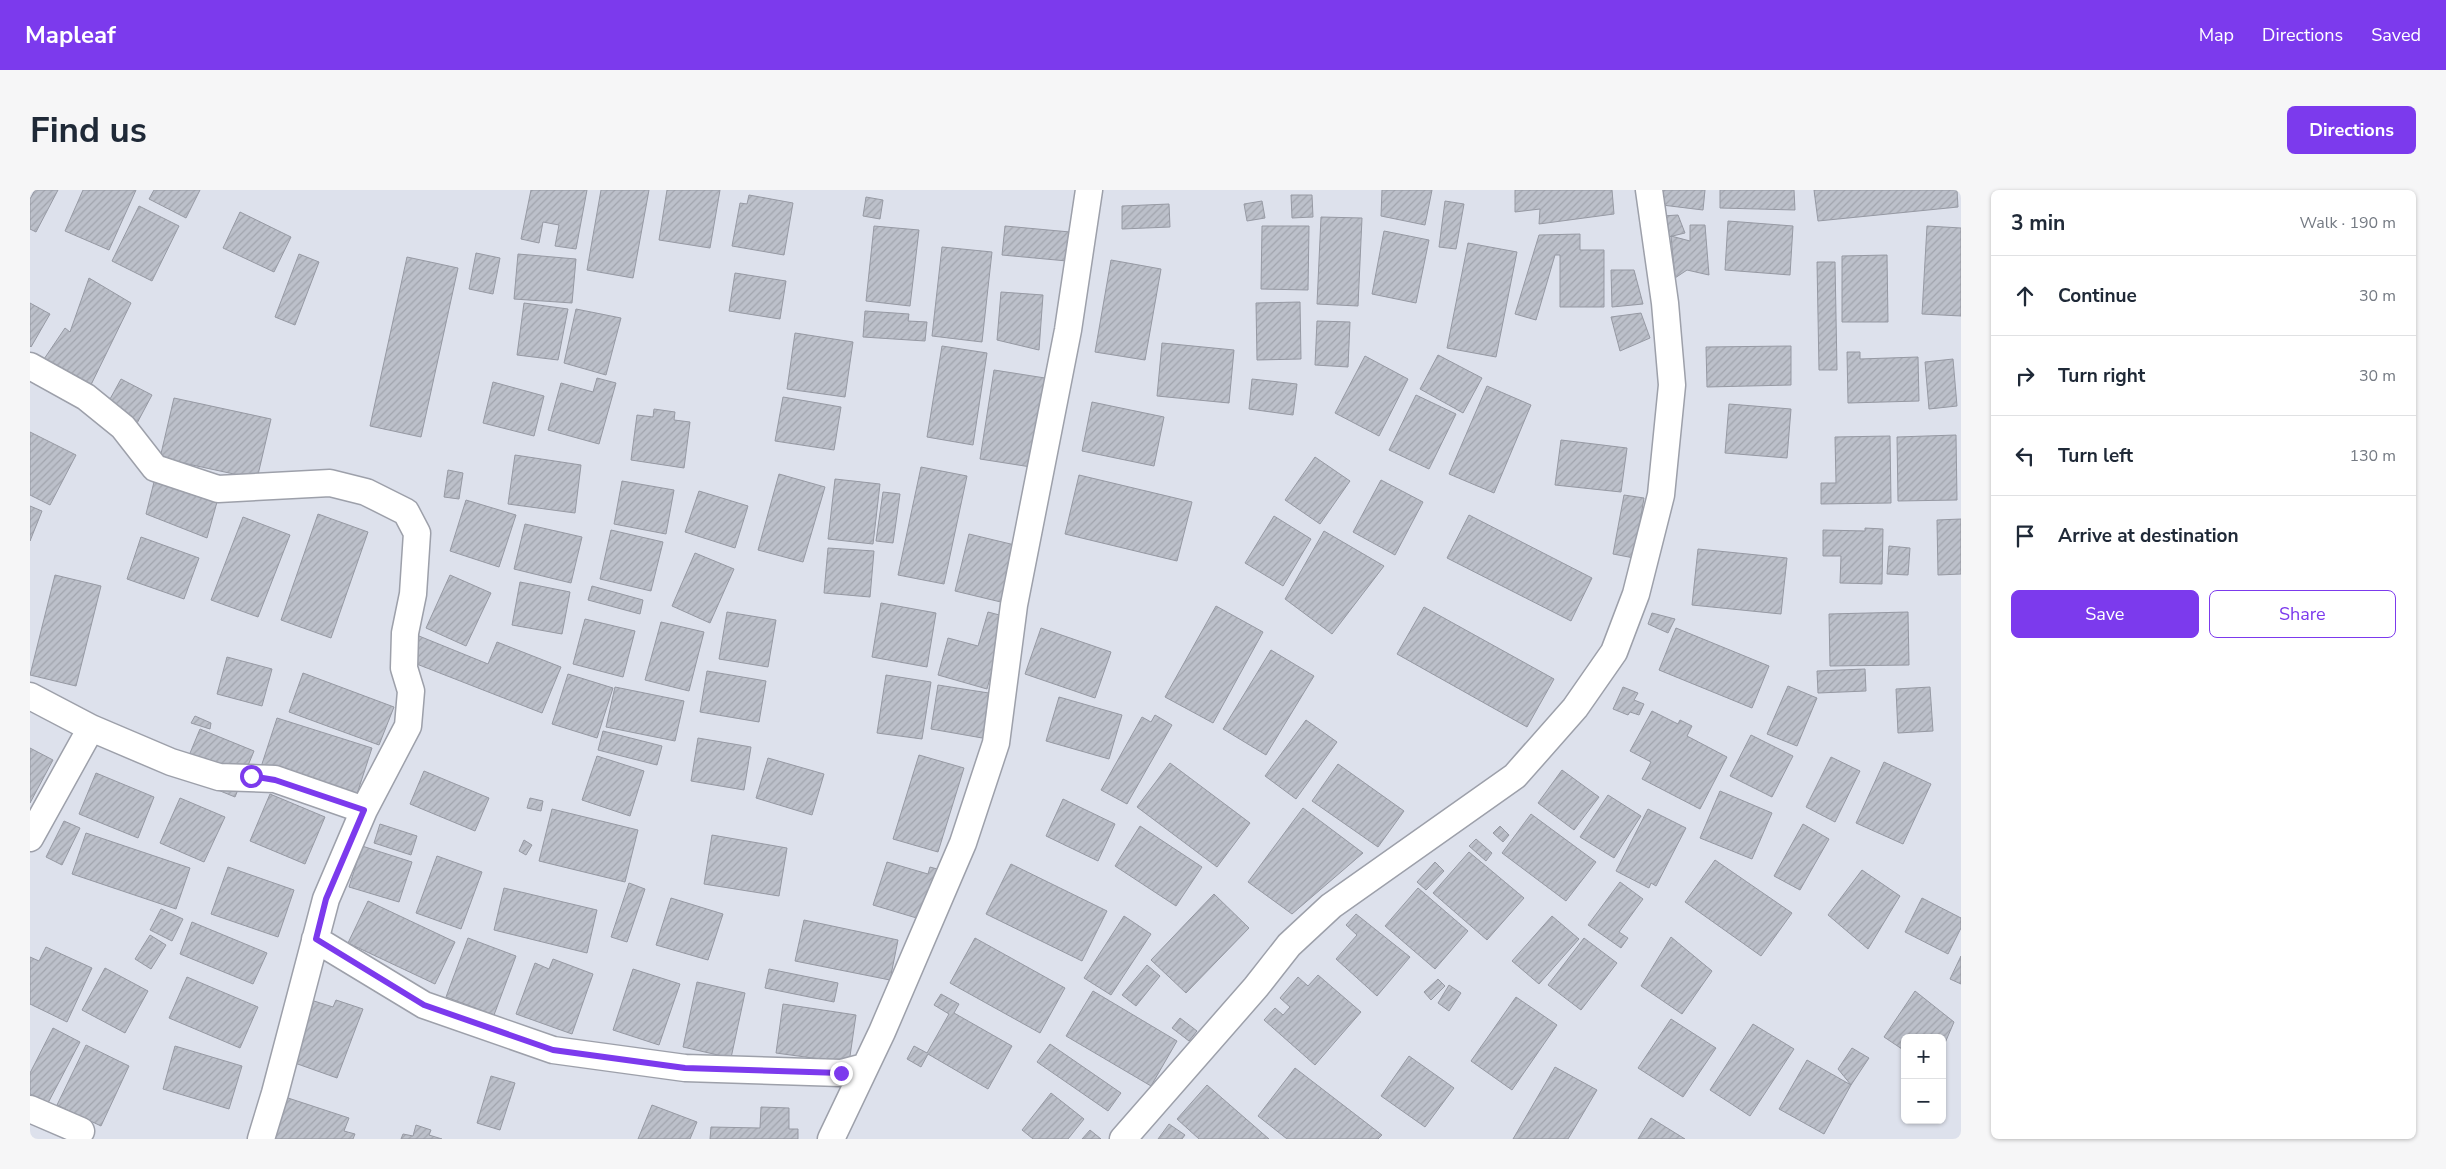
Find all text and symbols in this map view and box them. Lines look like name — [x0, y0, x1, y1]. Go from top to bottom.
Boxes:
text: Mapleaf — [25, 19, 116, 51]
text: Map — [2199, 23, 2234, 47]
text: Directions — [2262, 23, 2343, 47]
text: Saved — [2371, 23, 2421, 47]
button: Directions — [2287, 106, 2416, 154]
text: Find us — [30, 107, 147, 154]
text: 3 min — [2011, 209, 2065, 237]
text: Walk · 190 m — [2300, 212, 2396, 234]
icon: ahead — [2011, 282, 2039, 310]
text: Continue — [2058, 283, 2137, 309]
text: 30 m — [2359, 285, 2396, 307]
icon: right — [2011, 362, 2039, 390]
text: Turn right — [2058, 363, 2145, 389]
text: 30 m — [2359, 365, 2396, 387]
icon: left — [2011, 442, 2039, 470]
text: Turn left — [2058, 443, 2133, 469]
text: 130 m — [2349, 445, 2396, 467]
icon: arrive — [2011, 522, 2039, 550]
text: Arrive at destination — [2058, 523, 2239, 549]
button: Save — [2011, 590, 2199, 638]
button: Share — [2209, 590, 2396, 638]
route start — [240, 765, 263, 788]
map controls — [1901, 1034, 1946, 1124]
button: + — [1901, 1034, 1946, 1079]
route end — [830, 1062, 853, 1085]
button: − — [1901, 1079, 1946, 1124]

